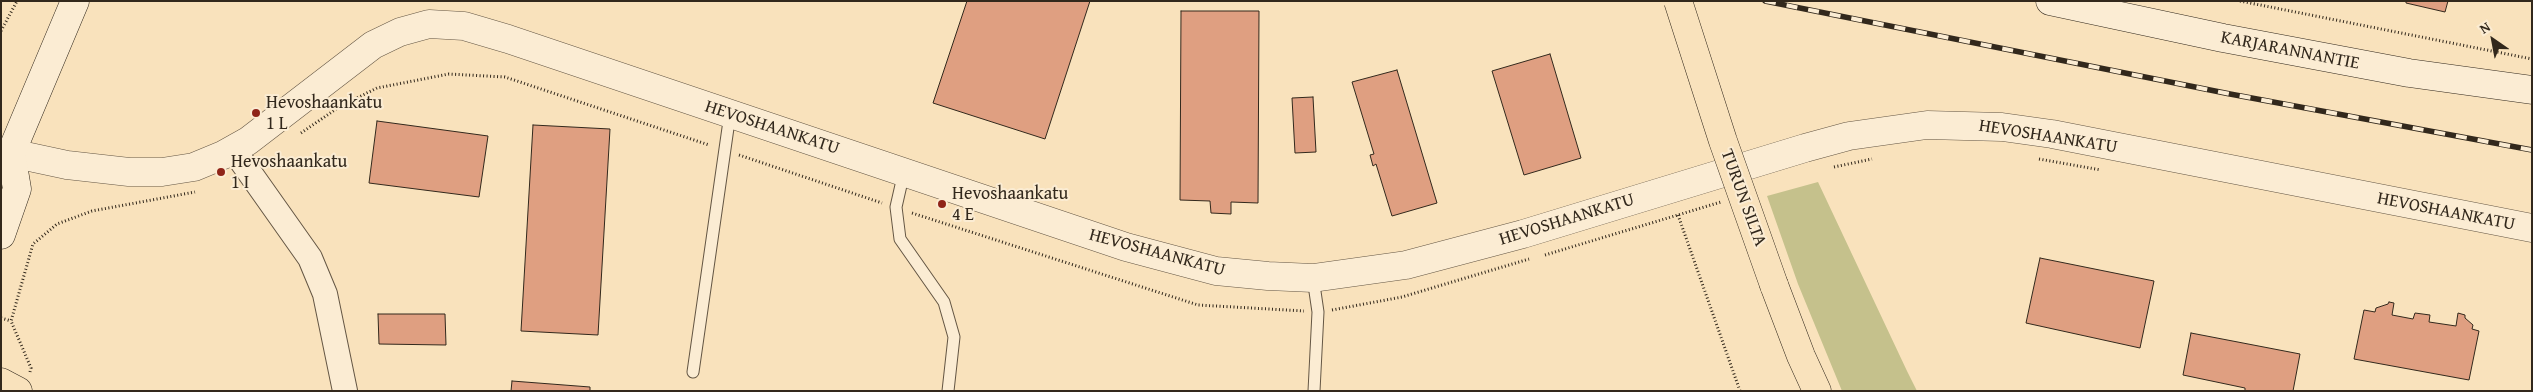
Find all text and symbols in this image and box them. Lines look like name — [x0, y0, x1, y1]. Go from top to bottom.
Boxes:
north arrow — [2468, 15, 2518, 65]
text: N — [2475, 16, 2494, 38]
street label: KARJARANNANTIE — [2219, 27, 2361, 75]
place label: Hevoshaankatu 1 L — [266, 92, 382, 134]
street label: HEVOSHAANKATU — [702, 96, 842, 160]
marker: Hevoshaankatu 1 L — [250, 107, 262, 119]
street label: HEVOSHAANKATU — [1977, 115, 2119, 159]
street label: TURUN SILTA — [1715, 146, 1771, 250]
place label: Hevoshaankatu 1 I — [231, 151, 347, 193]
marker: Hevoshaankatu 1 I — [215, 166, 227, 178]
place label: Hevoshaankatu 4 E — [952, 183, 1068, 225]
street label: HEVOSHAANKATU — [2375, 188, 2517, 236]
street label: HEVOSHAANKATU — [1497, 189, 1637, 251]
marker: Hevoshaankatu 4 E — [936, 198, 948, 210]
street label: HEVOSHAANKATU — [1087, 224, 1227, 282]

